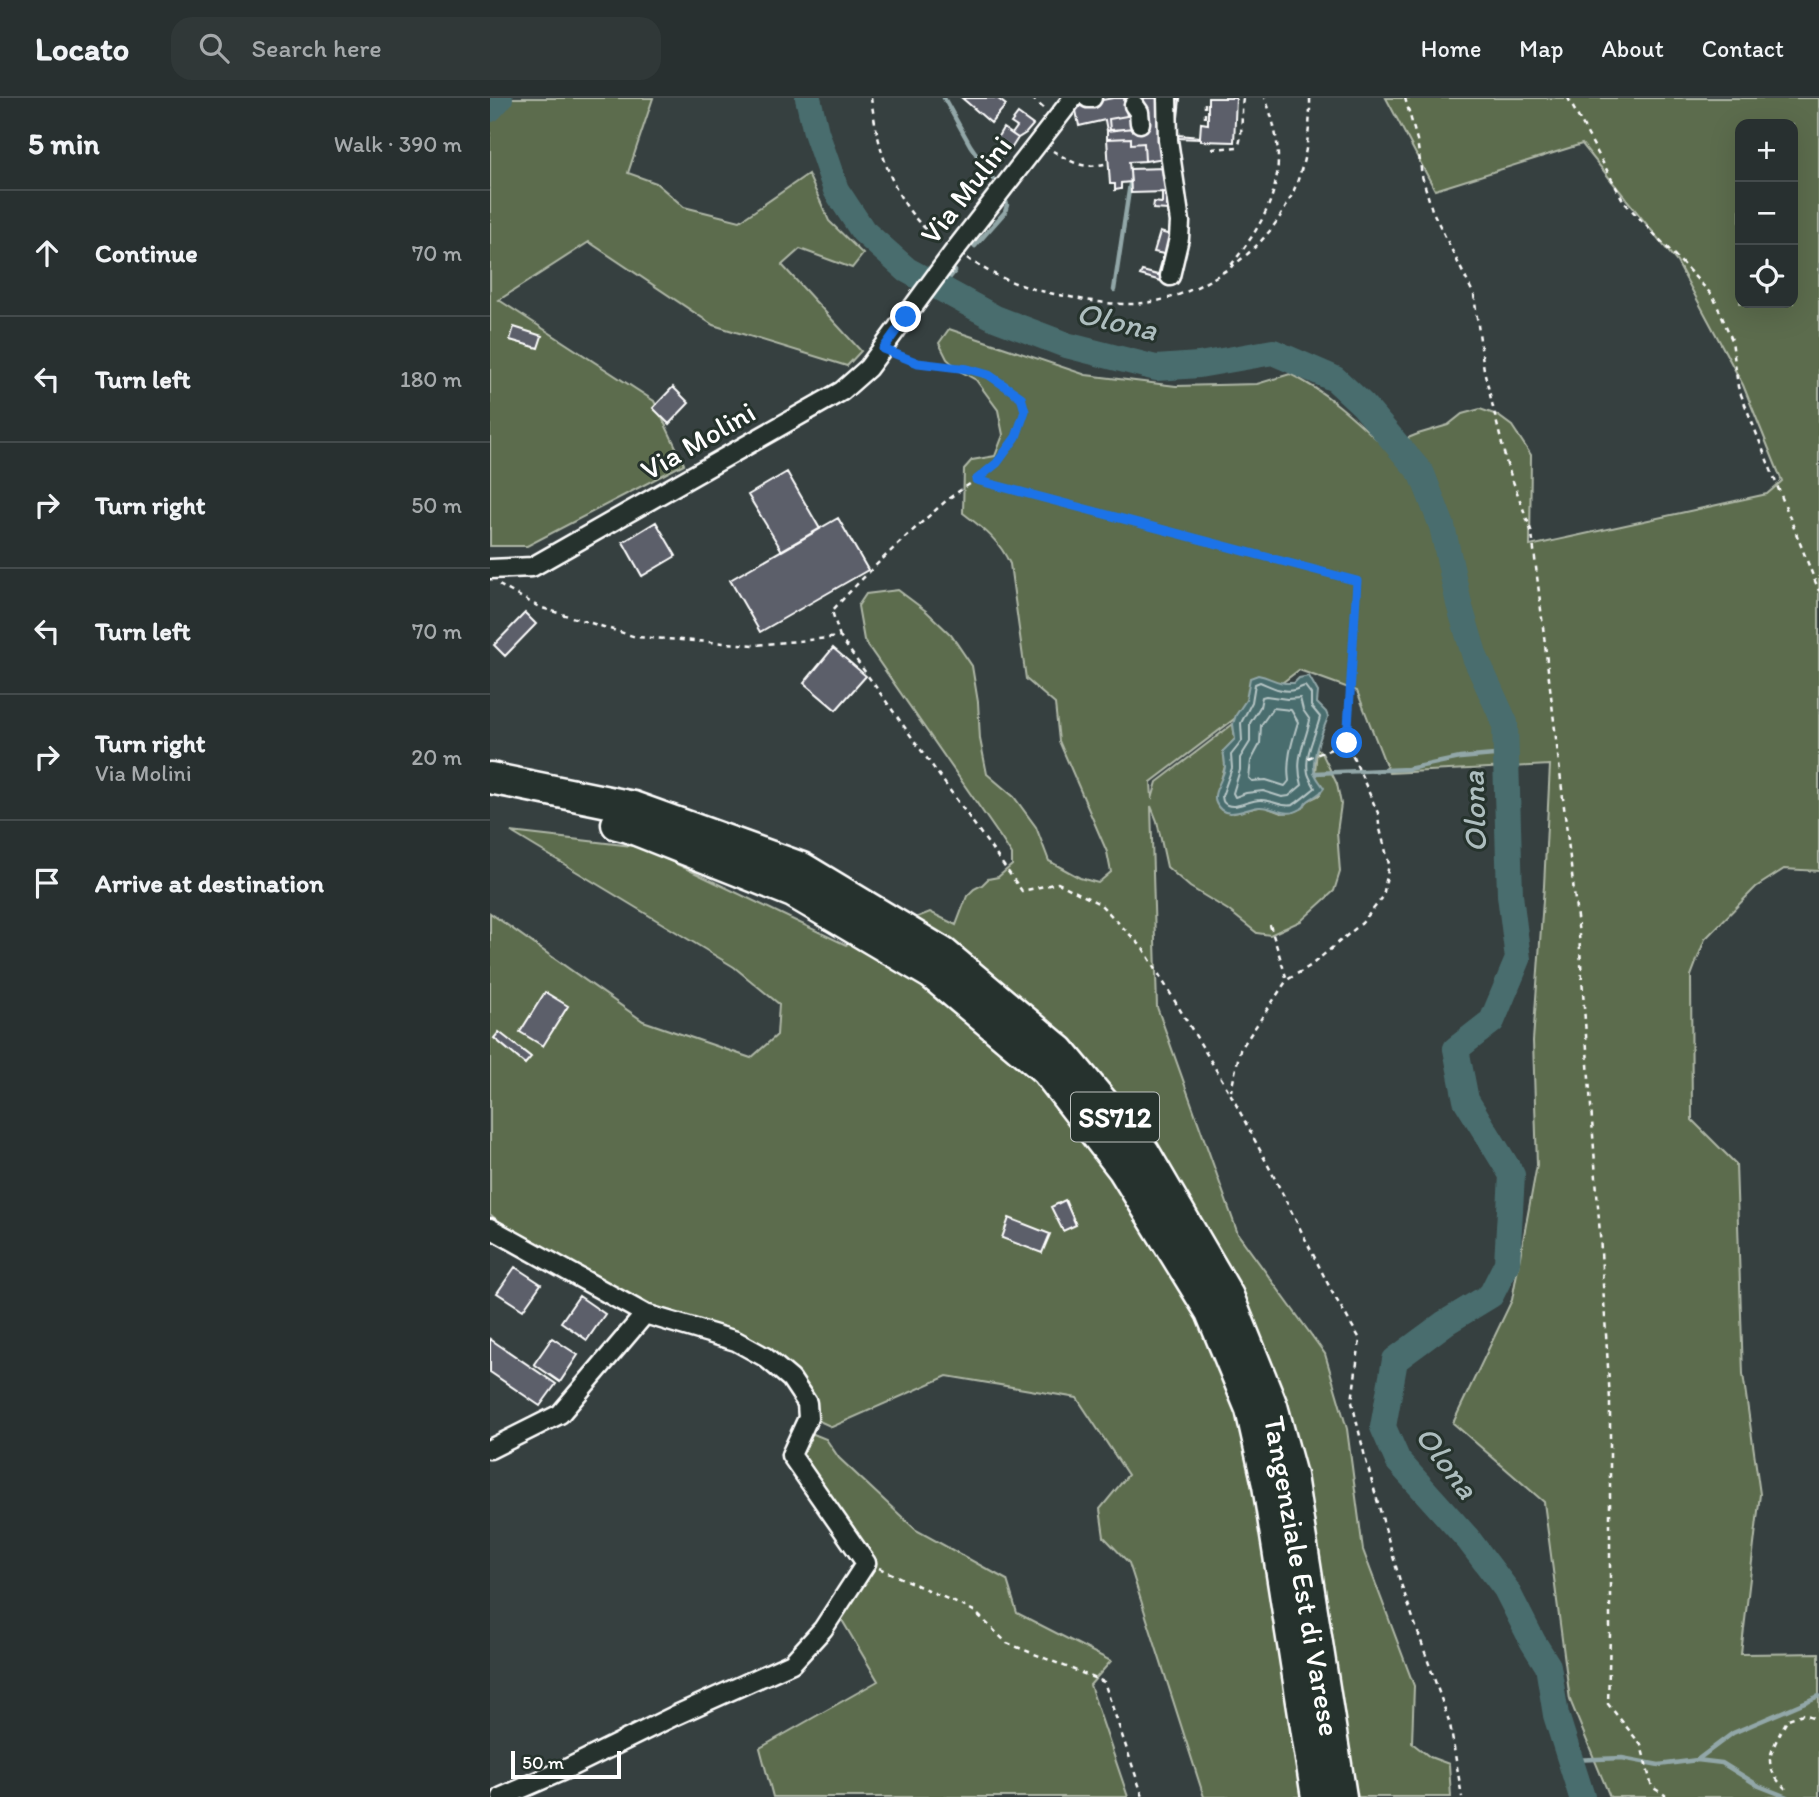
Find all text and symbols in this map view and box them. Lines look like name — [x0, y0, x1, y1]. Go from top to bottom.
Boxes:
search box — [171, 17, 661, 80]
text: Locato — [35, 29, 129, 68]
icon: search — [195, 29, 233, 67]
text: Search here — [251, 32, 382, 64]
text: Home — [1421, 34, 1481, 63]
text: Map — [1519, 34, 1563, 63]
text: About — [1601, 34, 1664, 63]
text: Contact — [1702, 34, 1784, 63]
map controls — [1735, 119, 1798, 308]
button: + — [1735, 119, 1798, 182]
text: 5 min — [28, 125, 99, 162]
street label: Via Mulini — [912, 128, 1019, 251]
text: Walk · 390 m — [334, 130, 462, 158]
button: − — [1735, 182, 1798, 245]
icon: ahead — [28, 234, 66, 272]
text: Continue — [95, 237, 198, 269]
text: 70 m — [412, 239, 462, 267]
button: locate — [1735, 245, 1798, 308]
water label: Olona — [1073, 293, 1162, 349]
route end — [890, 301, 921, 332]
icon: left — [28, 360, 66, 398]
text: Turn left — [95, 363, 191, 395]
text: 180 m — [400, 365, 462, 393]
street label: Via Molini — [634, 393, 762, 488]
icon: right — [28, 486, 66, 524]
text: Turn right — [95, 489, 206, 521]
text: 50 m — [411, 491, 462, 519]
icon: left — [28, 612, 66, 650]
text: Turn left — [95, 615, 191, 647]
text: 70 m — [412, 617, 462, 645]
text: Turn right — [95, 727, 206, 759]
route start — [1331, 727, 1362, 758]
icon: right — [28, 738, 66, 776]
text: 20 m — [411, 743, 462, 771]
text: Via Molini — [95, 759, 192, 787]
water label: Olona — [1454, 769, 1494, 853]
icon: arrive — [28, 864, 66, 902]
text: Arrive at destination — [95, 867, 324, 899]
road number: SS712 — [1071, 1093, 1159, 1142]
street label: Tangenziale Est di Varese — [1256, 1413, 1349, 1739]
water label: Olona — [1407, 1418, 1487, 1507]
scale bar — [511, 1748, 621, 1780]
text: 50 m — [522, 1751, 564, 1774]

